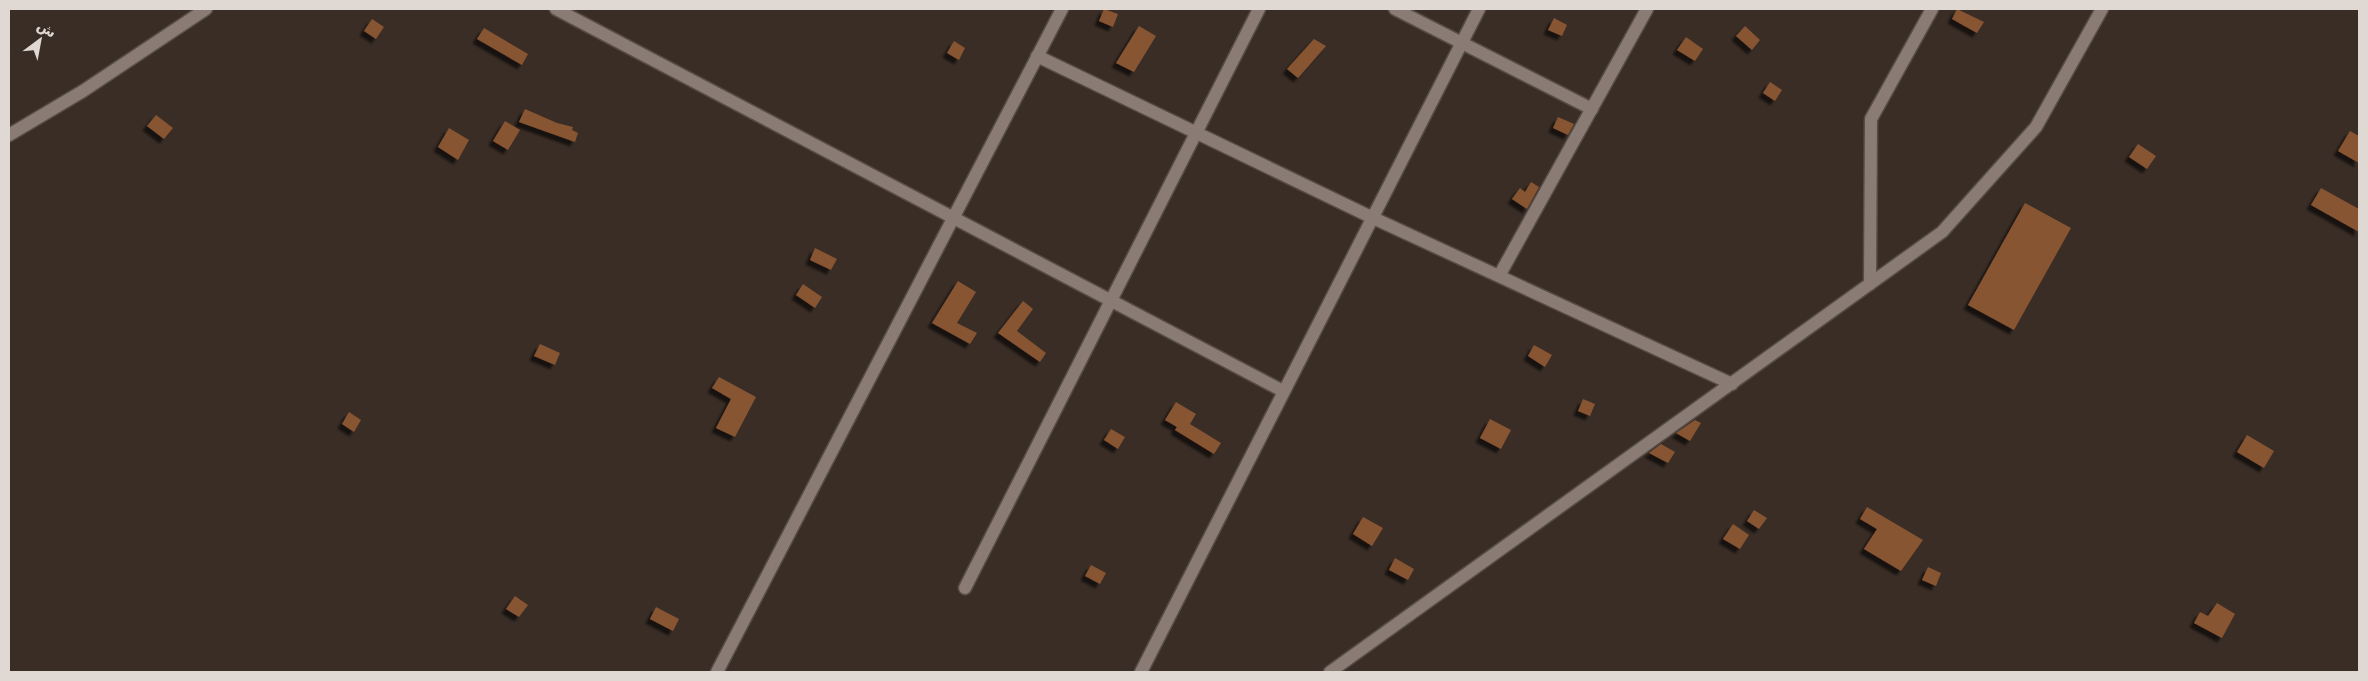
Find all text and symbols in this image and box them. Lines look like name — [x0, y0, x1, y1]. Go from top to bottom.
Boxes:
north arrow — [15, 15, 65, 65]
text: ش — [34, 17, 59, 41]

